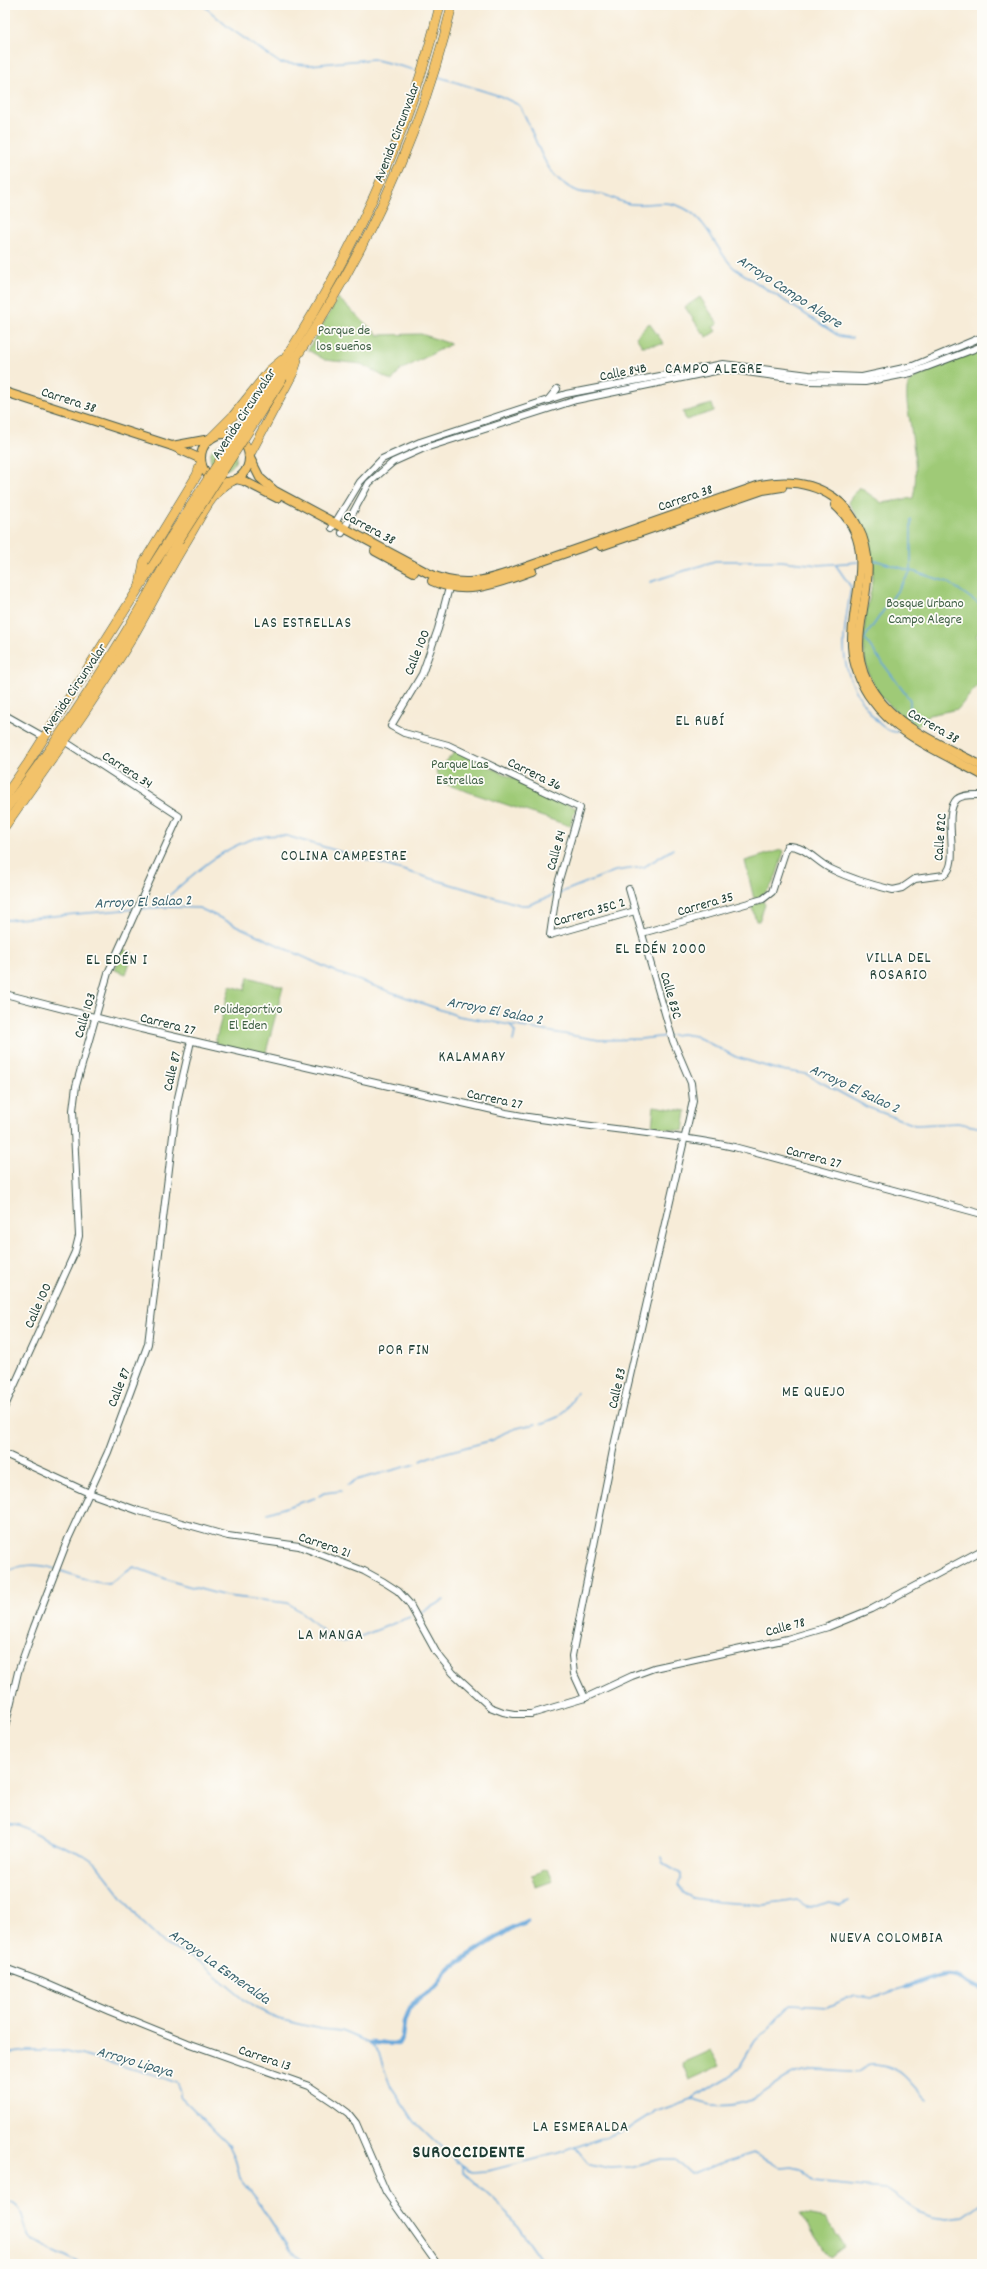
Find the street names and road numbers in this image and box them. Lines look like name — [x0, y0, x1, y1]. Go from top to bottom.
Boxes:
street label: Avenida Circunvalar — [370, 79, 426, 185]
street label: Calle 84B — [598, 359, 649, 387]
street label: Avenida Circunvalar — [208, 364, 282, 464]
street label: Carrera 38 — [38, 383, 99, 419]
street label: Carrera 38 — [656, 480, 716, 518]
street label: Carrera 38 — [339, 507, 399, 551]
street label: Calle 100 — [400, 627, 436, 679]
street label: Avenida Circunvalar — [37, 639, 113, 738]
street label: Carrera 38 — [903, 704, 963, 750]
street label: Carrera 34 — [98, 747, 156, 795]
street label: Carrera 36 — [504, 753, 565, 797]
street label: Calle 82C — [929, 812, 953, 862]
street label: Calle 84 — [542, 828, 572, 873]
street label: Carrera 35 — [675, 887, 736, 922]
street label: Carrera 35C 2 — [551, 893, 628, 933]
street label: Calle 83C — [654, 970, 686, 1022]
street label: Calle 103 — [70, 990, 102, 1041]
street label: Carrera 27 — [138, 1008, 197, 1041]
street label: Calle 87 — [159, 1049, 187, 1093]
street label: Carrera 27 — [465, 1084, 524, 1116]
street label: Carrera 27 — [784, 1141, 843, 1175]
street label: Calle 100 — [20, 1280, 58, 1332]
street label: Calle 87 — [103, 1365, 137, 1410]
street label: Calle 83 — [604, 1366, 632, 1411]
street label: Carrera 21 — [295, 1528, 353, 1564]
street label: Calle 78 — [763, 1613, 808, 1643]
street label: Carrera 13 — [235, 2041, 293, 2077]

